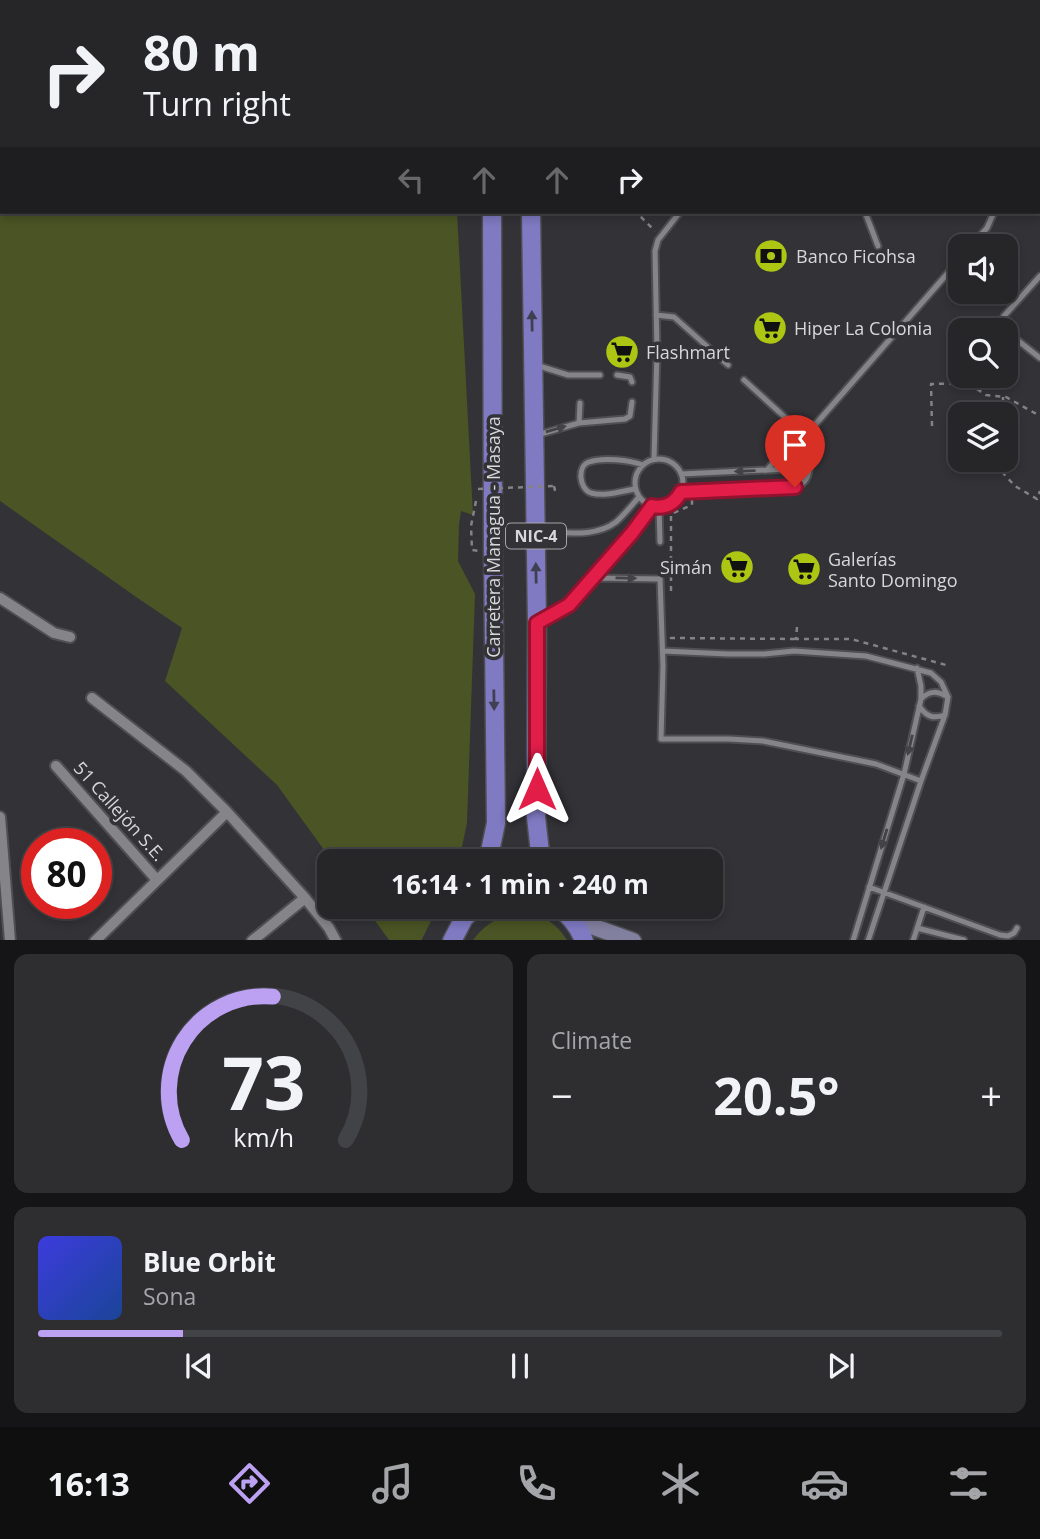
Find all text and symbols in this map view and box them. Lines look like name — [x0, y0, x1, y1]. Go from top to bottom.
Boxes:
text: 80 m — [143, 19, 260, 85]
icon: right — [28, 28, 119, 119]
text: Turn right — [143, 82, 291, 125]
icon: left — [392, 161, 430, 199]
icon: ahead — [465, 161, 503, 199]
icon: ahead — [538, 161, 576, 199]
icon: right — [611, 161, 649, 199]
map controls — [948, 234, 1018, 472]
button: sound — [948, 234, 1018, 304]
bank icon: Banco Ficohsa — [752, 237, 790, 275]
place label: Banco Ficohsa — [796, 244, 916, 268]
one-way arrow — [527, 309, 538, 331]
supermarket icon: Hiper La Colonia — [751, 309, 789, 347]
place label: Hiper La Colonia — [794, 316, 932, 340]
button: search — [948, 318, 1018, 388]
supermarket icon: Flashmart — [603, 333, 641, 371]
place label: Flashmart — [646, 340, 730, 364]
button: layers — [948, 402, 1018, 472]
pin — [765, 415, 825, 487]
street label: Carretera Managua - Masaya — [481, 416, 505, 658]
one-way arrow — [546, 423, 568, 434]
icon: arrive — [776, 426, 814, 464]
one-way arrow — [734, 465, 756, 476]
road number: NIC-4 — [506, 524, 566, 548]
place label: Galerías Santo Domingo — [828, 547, 958, 592]
supermarket icon: Simán — [718, 548, 756, 586]
supermarket icon: Galerías Santo Domingo — [785, 550, 823, 588]
place label: Simán — [660, 555, 712, 579]
one-way arrow — [531, 561, 542, 583]
one-way arrow — [615, 573, 637, 584]
one-way arrow — [489, 689, 500, 711]
one-way arrow — [905, 734, 916, 756]
position arrow — [500, 752, 574, 826]
street label: 51 Callejón S.E. — [69, 756, 171, 866]
speed limit sign: 80 — [21, 828, 112, 919]
one-way arrow — [878, 828, 888, 849]
text: 16:14 · 1 min · 240 m — [391, 866, 649, 902]
text: Climate — [551, 1024, 632, 1056]
text: 73 — [222, 1032, 305, 1131]
text: 20.5° — [713, 1059, 840, 1130]
text: − — [551, 1069, 573, 1121]
text: + — [980, 1069, 1002, 1121]
text: km/h — [233, 1119, 294, 1153]
text: Blue Orbit — [143, 1244, 276, 1280]
text: Sona — [143, 1280, 196, 1312]
icon: previous — [180, 1347, 218, 1385]
icon: pause — [501, 1347, 539, 1385]
icon: next — [822, 1347, 860, 1385]
icon: directions — [225, 1459, 274, 1508]
icon: music — [368, 1459, 417, 1508]
icon: phone — [512, 1459, 561, 1508]
icon: climate — [656, 1459, 705, 1508]
icon: car — [800, 1459, 849, 1508]
icon: filters — [944, 1459, 993, 1508]
text: 16:13 — [47, 1462, 130, 1505]

